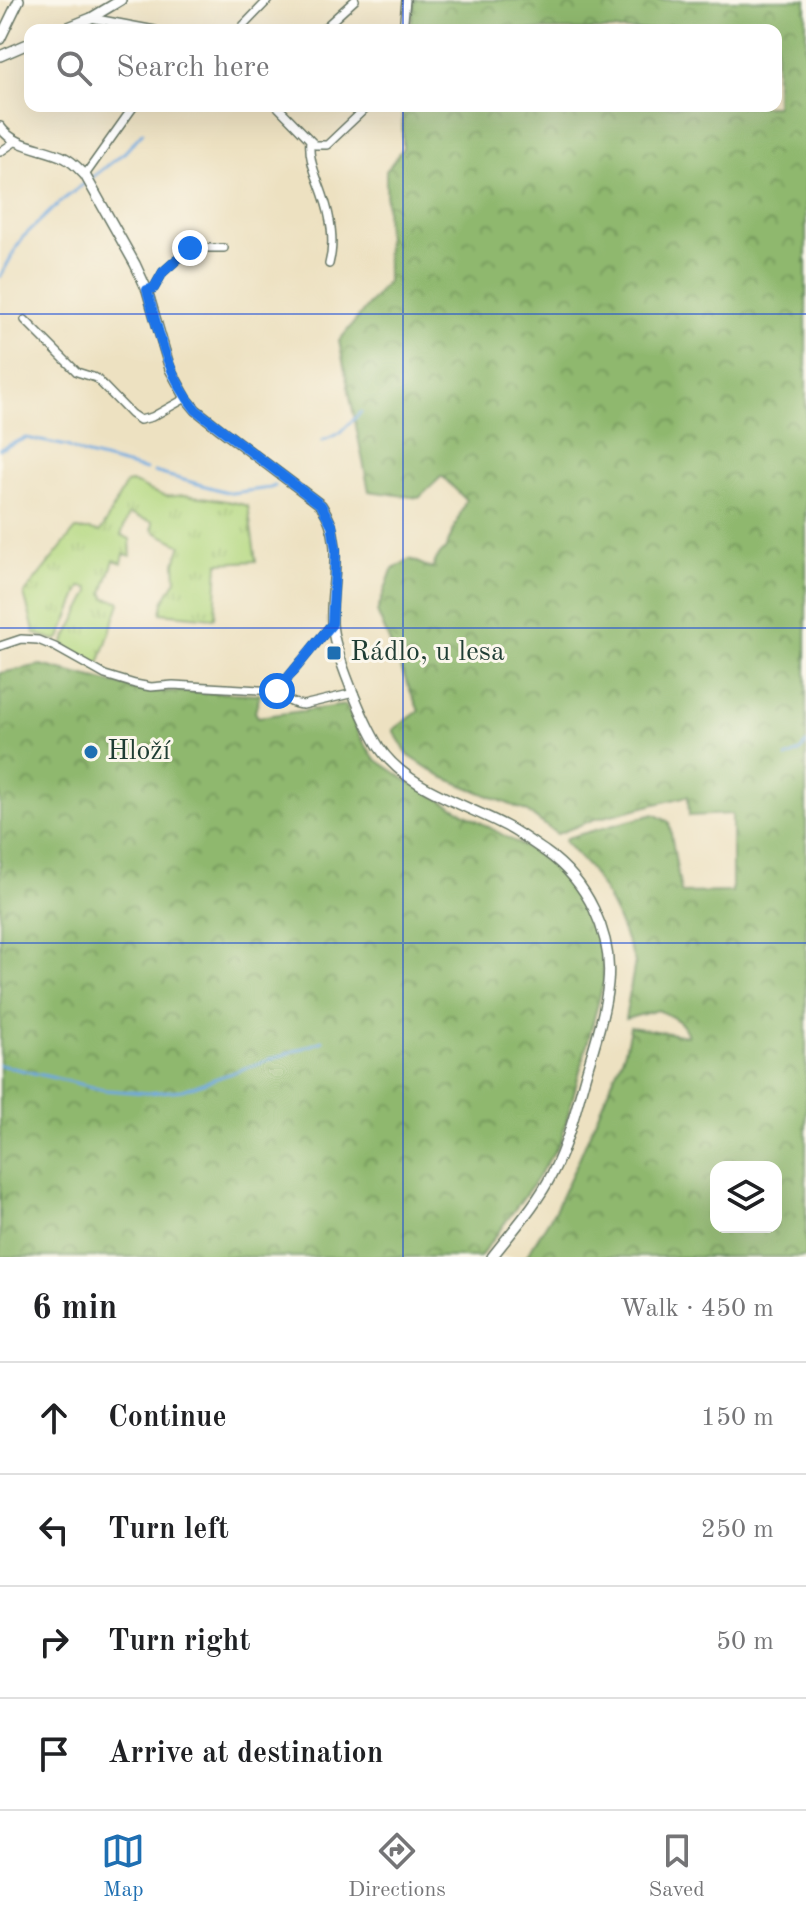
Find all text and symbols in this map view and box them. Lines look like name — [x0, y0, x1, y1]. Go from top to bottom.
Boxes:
search box — [24, 24, 782, 112]
icon: search — [52, 46, 96, 90]
text: Search here — [116, 53, 270, 83]
route end — [172, 230, 208, 266]
place label: Rádlo, u lesa — [350, 639, 505, 667]
marker: Rádlo, u lesa — [325, 644, 343, 662]
route start — [259, 673, 295, 709]
place label: Hloží — [107, 738, 171, 766]
marker: Hloží — [82, 743, 100, 761]
map controls — [710, 1161, 782, 1233]
button: layers — [710, 1161, 782, 1233]
text: 6 min — [32, 1292, 117, 1326]
text: Walk · 450 m — [620, 1296, 774, 1322]
icon: ahead — [32, 1396, 76, 1440]
text: Continue — [108, 1403, 227, 1433]
text: 150 m — [701, 1405, 774, 1431]
icon: left — [32, 1508, 76, 1552]
text: Turn left — [108, 1515, 229, 1545]
text: 250 m — [701, 1517, 774, 1543]
icon: right — [32, 1620, 76, 1664]
text: Turn right — [108, 1627, 250, 1657]
text: 50 m — [716, 1629, 774, 1655]
icon: arrive — [32, 1732, 76, 1776]
text: Arrive at destination — [108, 1739, 383, 1769]
tab: Map — [101, 1829, 145, 1904]
tab: Directions — [348, 1829, 446, 1904]
tab: Saved — [649, 1829, 705, 1904]

